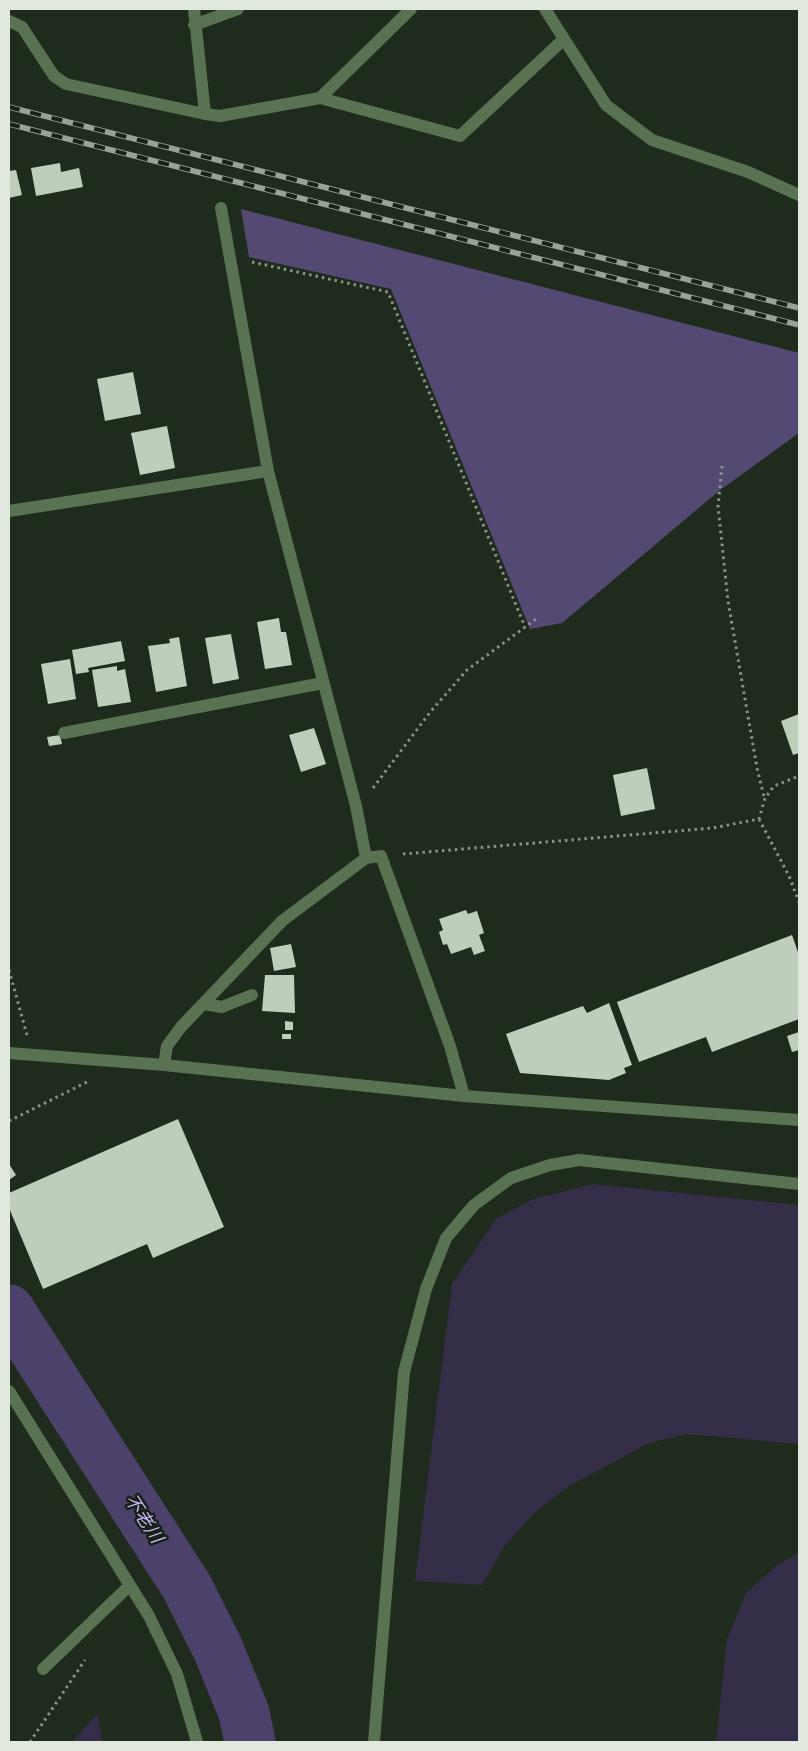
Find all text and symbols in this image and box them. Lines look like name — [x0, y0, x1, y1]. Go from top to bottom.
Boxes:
water label: 不老川 — [119, 1490, 167, 1548]

